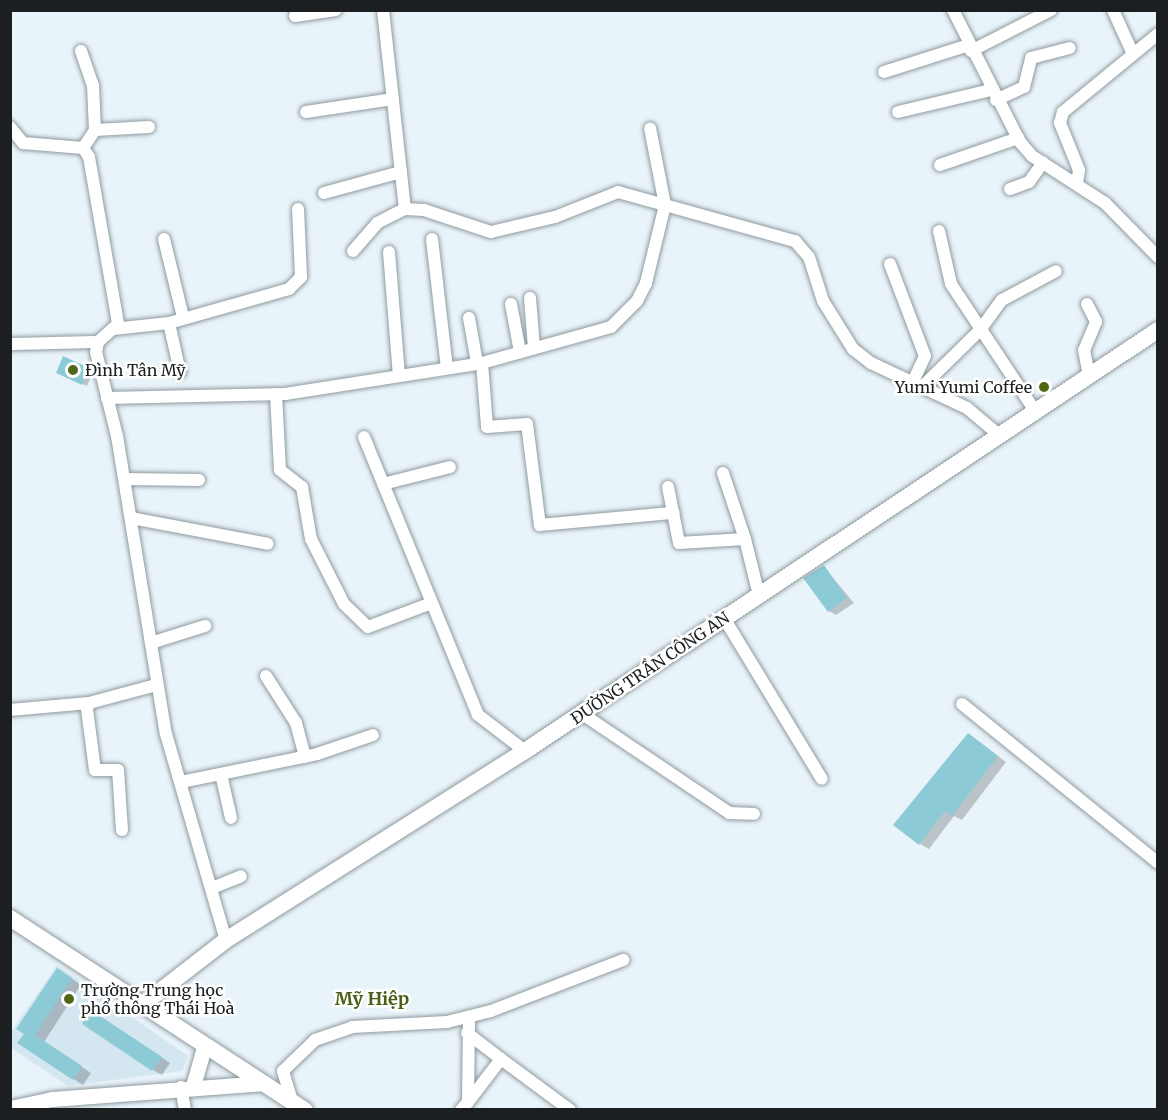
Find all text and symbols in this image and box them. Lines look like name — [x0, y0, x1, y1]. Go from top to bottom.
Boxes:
place label: Đình Tân Mỹ — [85, 360, 186, 380]
marker: Đình Tân Mỹ — [66, 363, 80, 377]
place label: Yumi Yumi Coffee — [895, 377, 1032, 397]
marker: Yumi Yumi Coffee — [1037, 380, 1051, 394]
street label: ĐƯỜNG TRẦN CÔNG AN — [567, 608, 733, 728]
place label: Trường Trung học phổ thông Thái Hoà — [81, 980, 234, 1018]
district label: Mỹ Hiệp — [335, 988, 409, 1010]
marker: Trường Trung học phổ thông Thái Hoà — [62, 992, 76, 1006]

